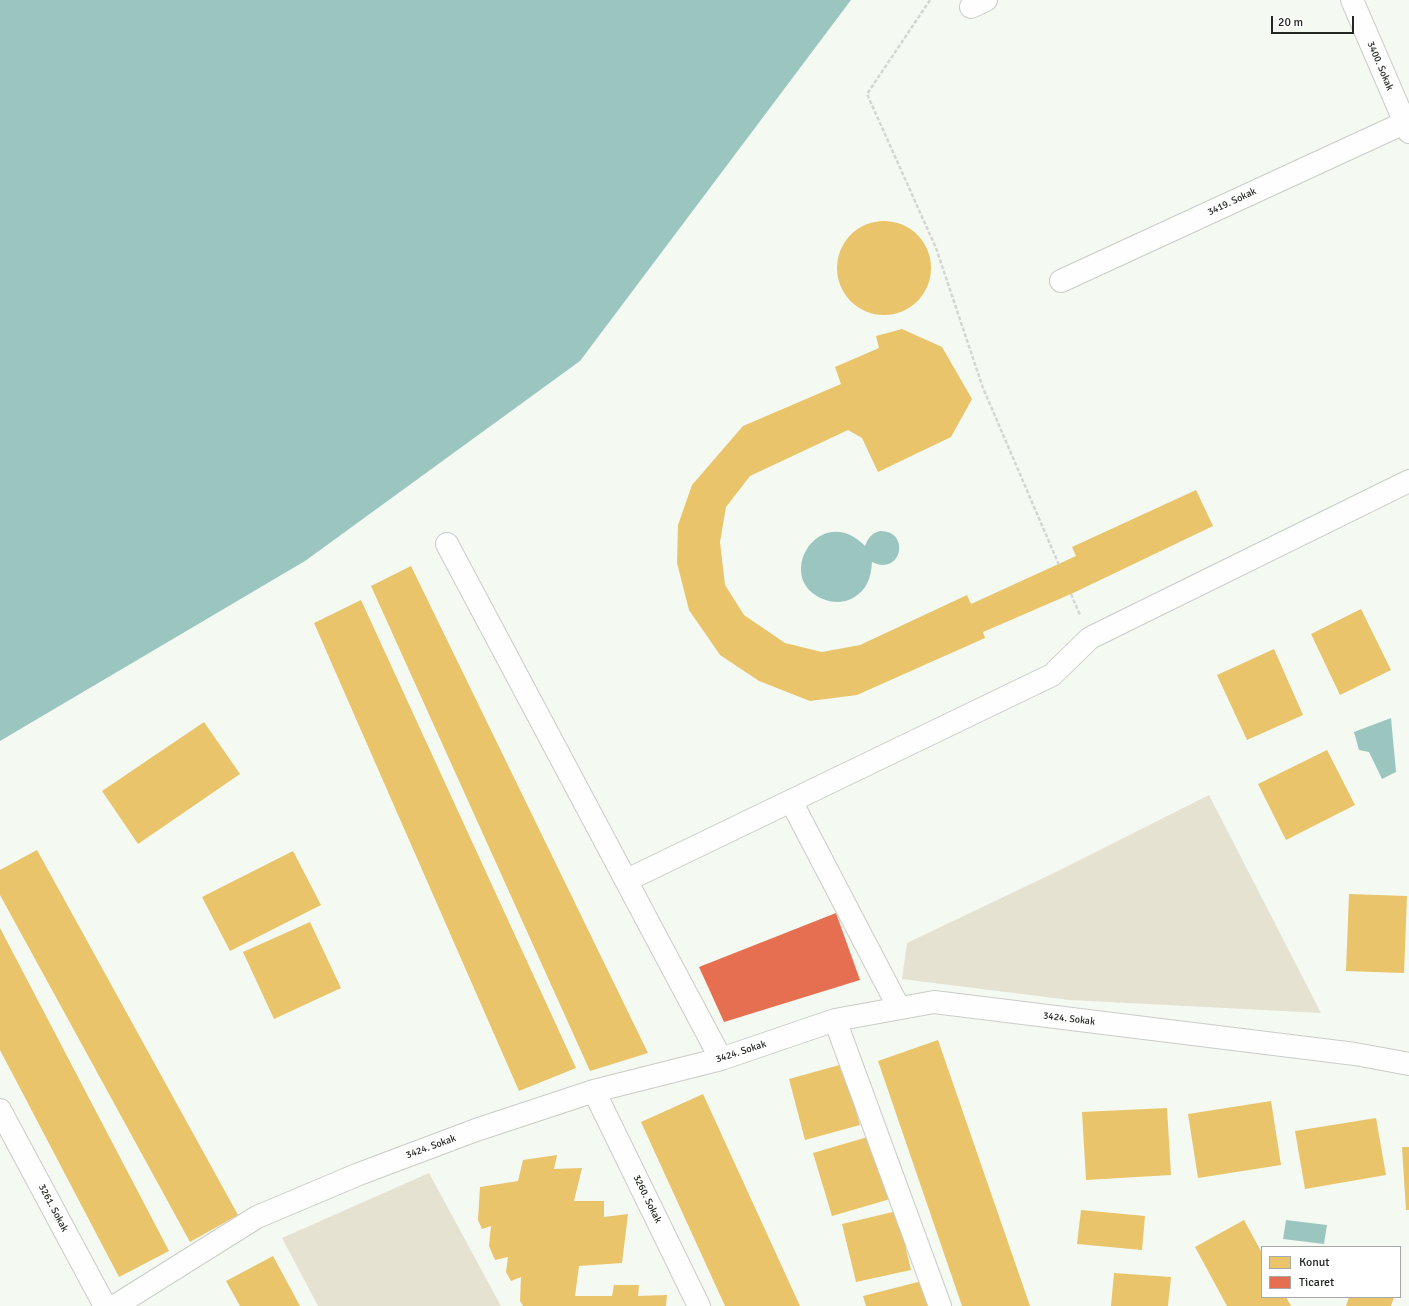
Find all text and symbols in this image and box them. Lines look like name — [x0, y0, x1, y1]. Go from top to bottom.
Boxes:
scale bar — [1273, 8, 1356, 34]
text: 20 m — [1278, 15, 1303, 30]
street label: 3400. Sokak — [1364, 40, 1396, 92]
street label: 3419. Sokak — [1206, 186, 1258, 218]
street label: 3424. Sokak — [1042, 1010, 1096, 1028]
street label: 3424. Sokak — [714, 1038, 768, 1066]
street label: 3424. Sokak — [404, 1132, 458, 1162]
street label: 3260. Sokak — [630, 1173, 664, 1225]
street label: 3261. Sokak — [35, 1182, 71, 1234]
legend — [1261, 1246, 1401, 1298]
text: Konut — [1299, 1255, 1330, 1270]
text: Ticaret — [1299, 1275, 1334, 1290]

